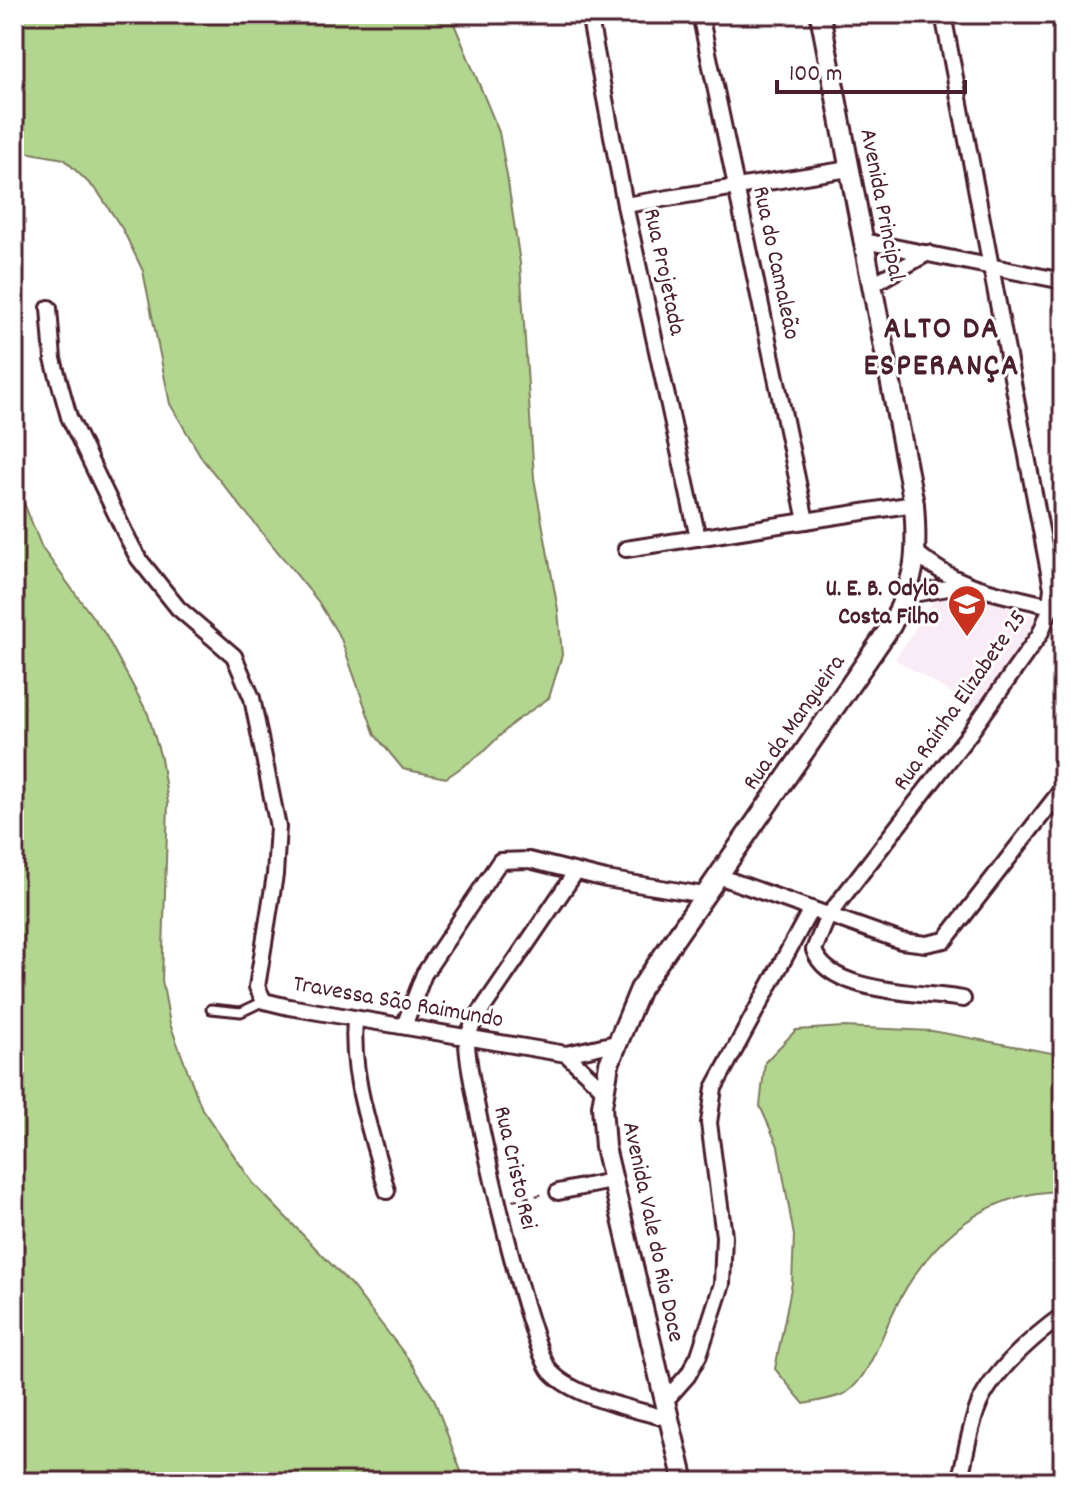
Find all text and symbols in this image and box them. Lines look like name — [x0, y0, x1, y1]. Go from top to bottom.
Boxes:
scale bar — [777, 44, 965, 94]
text: 100 m — [789, 58, 842, 92]
street label: Avenida Principal — [850, 126, 912, 284]
street label: Rua do Camaleão — [742, 183, 808, 343]
street label: Rua Projetada — [633, 205, 693, 339]
district label: ALTO DA ESPERANÇA — [864, 308, 1020, 391]
place label: U. E. B. Odylo Costa Filho — [826, 573, 939, 635]
school or university icon: U. E. B. Odylo Costa Filho — [946, 583, 988, 638]
street label: Rua Rainha Elizabete 25 — [886, 604, 1036, 798]
street label: Rua da Mangueira — [735, 647, 855, 798]
street label: Travessa São Raimundo — [290, 968, 506, 1038]
street label: Rua Cristo Rei — [483, 1103, 545, 1233]
street label: Avenida Vale do Rio Doce — [612, 1119, 692, 1345]

